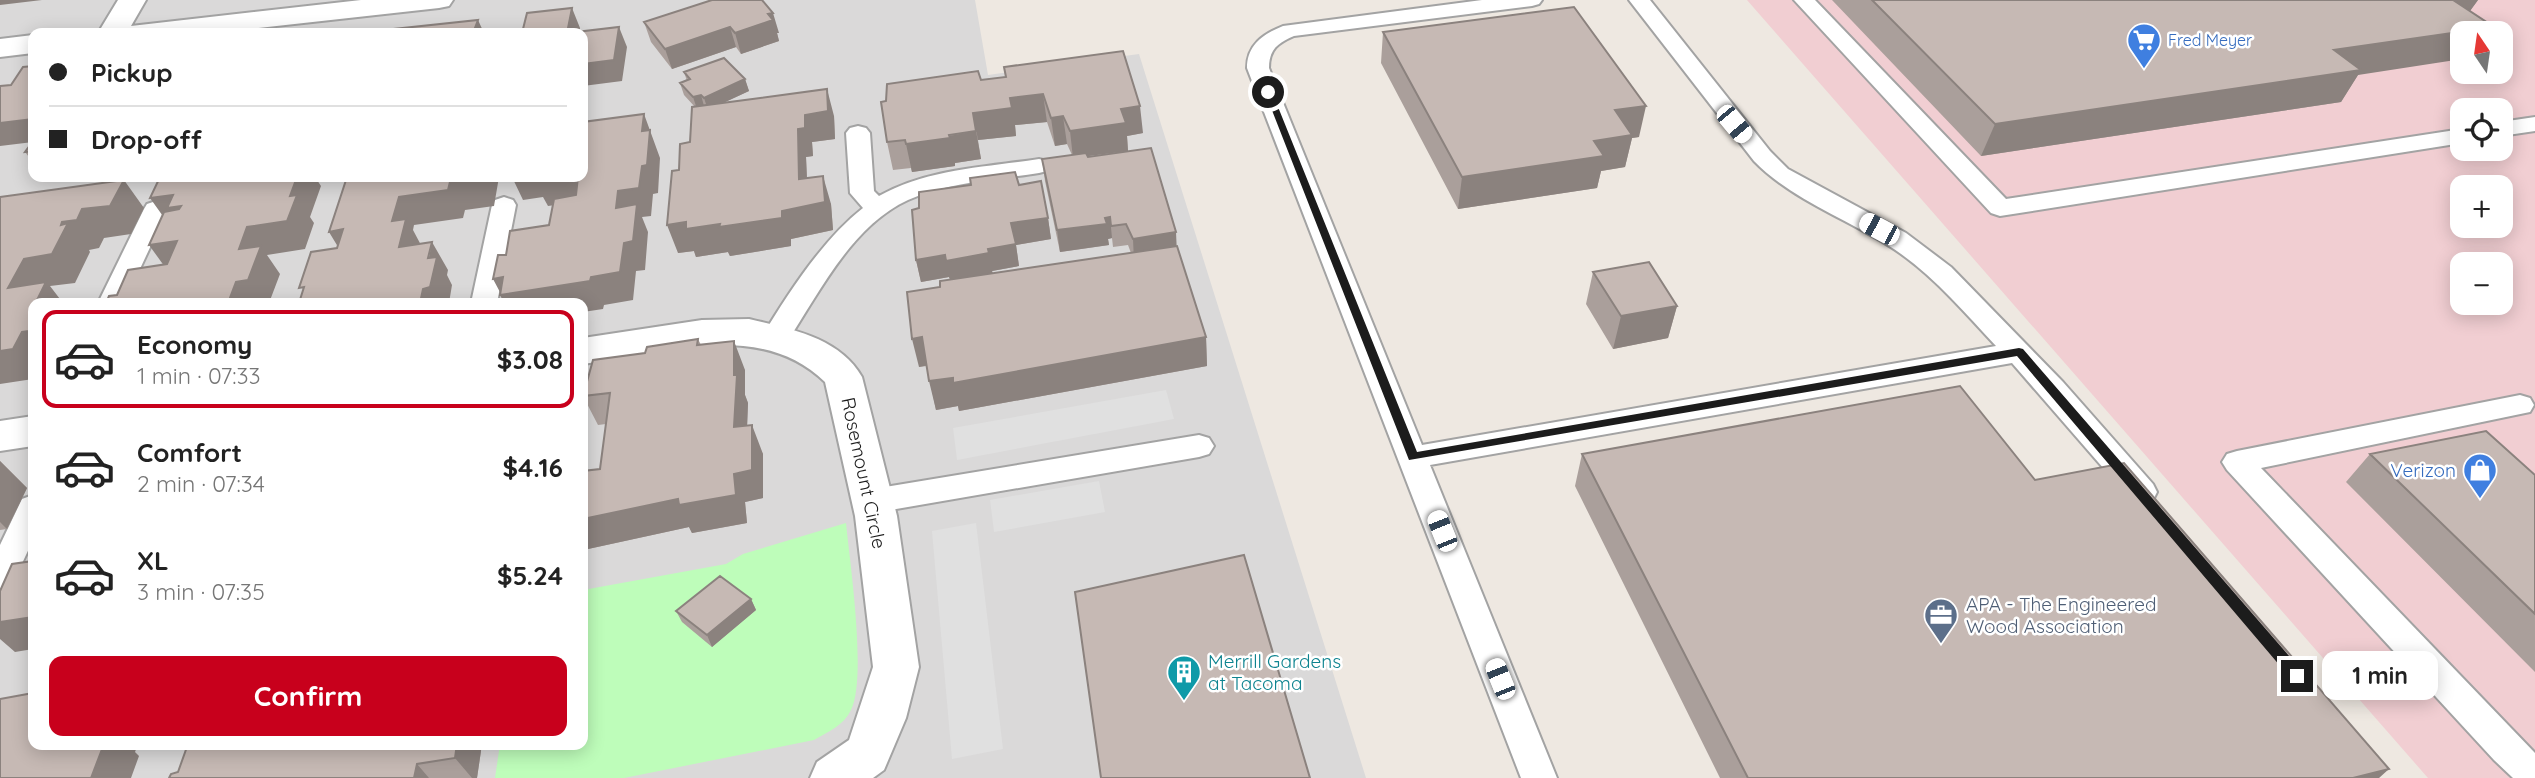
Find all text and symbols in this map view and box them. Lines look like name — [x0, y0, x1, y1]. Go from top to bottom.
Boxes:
supermarket icon: Fred Meyer — [2125, 21, 2163, 70]
north arrow — [2450, 21, 2513, 84]
map controls — [2450, 21, 2513, 315]
place label: Fred Meyer — [2168, 30, 2252, 50]
text: Pickup — [91, 56, 173, 89]
route start — [1252, 76, 1284, 108]
button: locate — [2450, 98, 2513, 161]
car — [1713, 101, 1756, 147]
text: Drop-off — [91, 123, 202, 156]
button: + — [2450, 175, 2513, 238]
car — [1856, 210, 1903, 248]
button: − — [2450, 252, 2513, 315]
icon: car — [53, 328, 116, 391]
text: Economy — [137, 328, 252, 361]
text: $3.08 — [497, 343, 563, 376]
text: 1 min · 07:33 — [137, 361, 261, 390]
street label: Rosemount Circle — [836, 395, 892, 551]
icon: car — [53, 436, 116, 499]
text: Comfort — [137, 436, 242, 469]
text: $4.16 — [503, 451, 563, 484]
shop icon: Verizon — [2461, 451, 2499, 500]
place label: Verizon — [2390, 458, 2456, 482]
text: 2 min · 07:34 — [137, 469, 265, 498]
car — [1425, 508, 1460, 554]
icon: car — [53, 544, 116, 607]
text: XL — [137, 544, 169, 577]
text: $5.24 — [497, 559, 563, 592]
text: 3 min · 07:35 — [137, 577, 265, 606]
place label: APA - The Engineered Wood Association — [1966, 592, 2156, 638]
office icon: APA - The Engineered Wood Association — [1922, 596, 1960, 645]
place label: Merrill Gardens at Tacoma — [1208, 649, 1341, 695]
callout: 1 min — [2322, 652, 2437, 700]
building icon: Merrill Gardens at Tacoma — [1165, 653, 1203, 702]
button: Confirm — [49, 656, 567, 736]
car — [1483, 656, 1518, 702]
route end — [2281, 660, 2313, 692]
text: 1 min — [2352, 661, 2408, 690]

